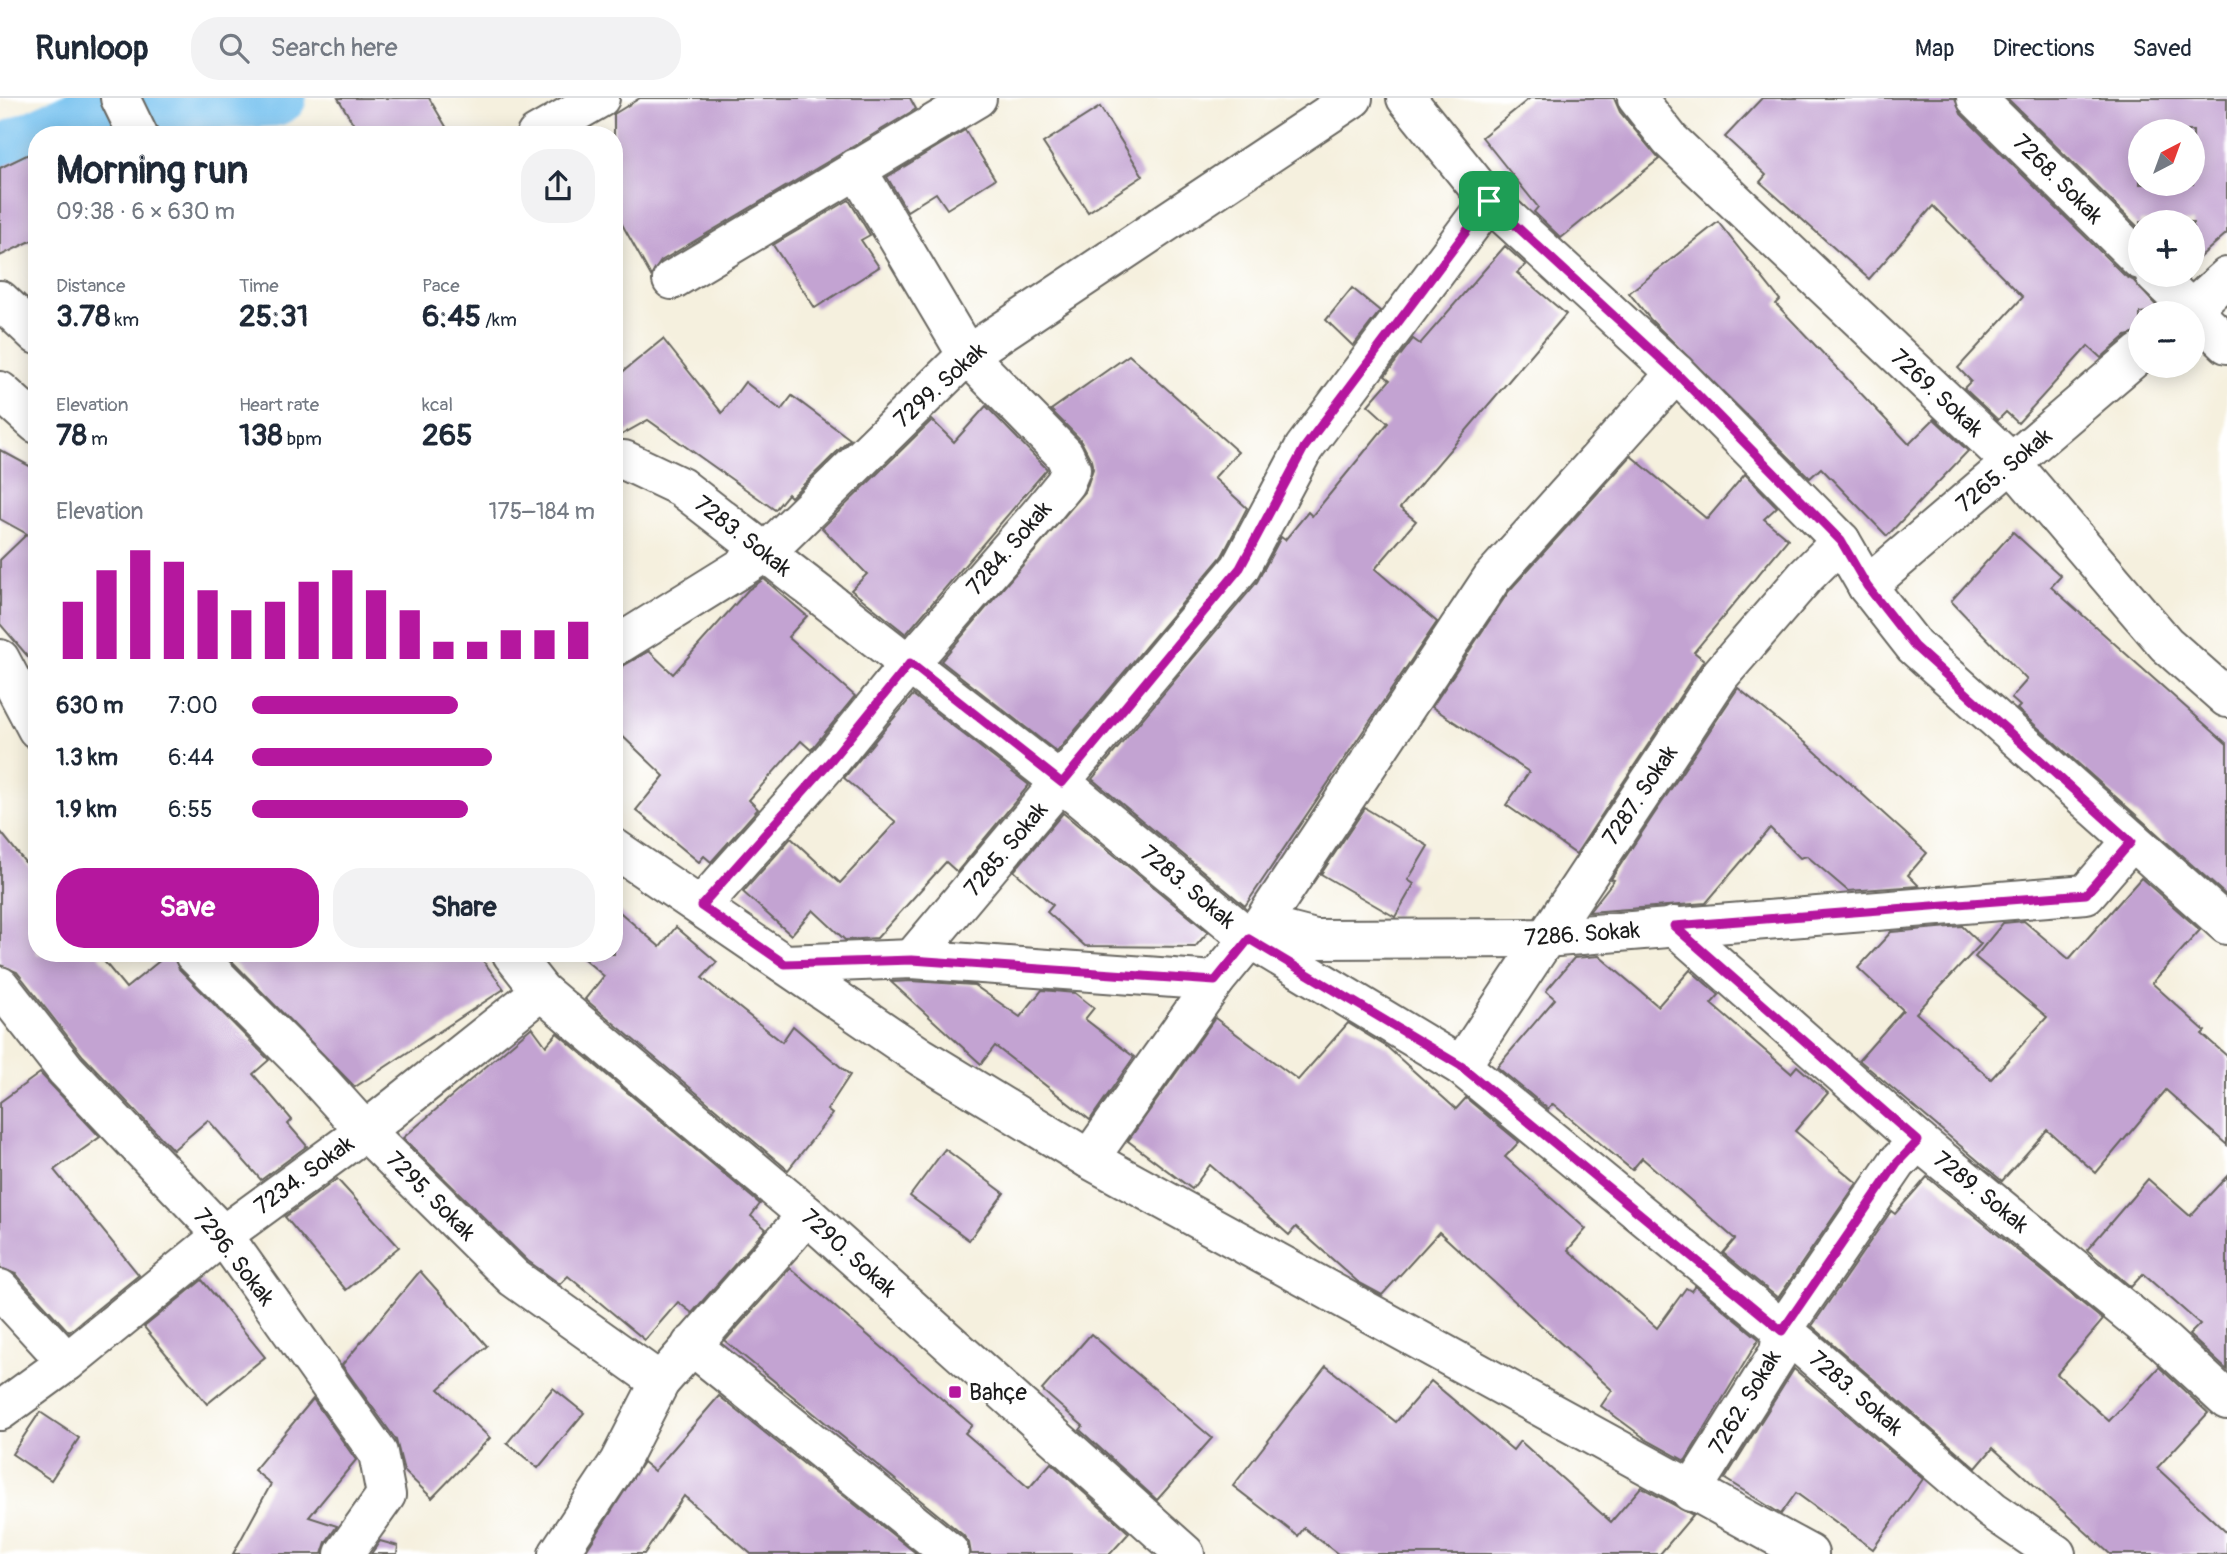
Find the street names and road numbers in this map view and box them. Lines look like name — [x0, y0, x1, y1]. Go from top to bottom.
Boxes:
street label: 7268. Sokak — [2007, 128, 2109, 230]
street label: 7299. Sokak — [888, 336, 993, 434]
street label: 7269. Sokak — [1885, 343, 1990, 443]
street label: 7265. Sokak — [1950, 421, 2058, 519]
street label: 7283. Sokak — [689, 489, 798, 583]
street label: 7284. Sokak — [960, 495, 1058, 601]
street label: 7287. Sokak — [1596, 739, 1684, 851]
street label: 7285. Sokak — [958, 795, 1054, 902]
street label: 7283. Sokak — [1135, 839, 1242, 935]
street label: 7286. Sokak — [1523, 915, 1641, 952]
street label: 7234. Sokak — [248, 1129, 360, 1221]
street label: 7295. Sokak — [380, 1145, 482, 1247]
street label: 7289. Sokak — [1928, 1145, 2035, 1239]
street label: 7296. Sokak — [187, 1202, 281, 1312]
street label: 7290. Sokak — [795, 1203, 903, 1304]
street label: 7262. Sokak — [1702, 1344, 1788, 1460]
street label: 7283. Sokak — [1803, 1344, 1909, 1442]

